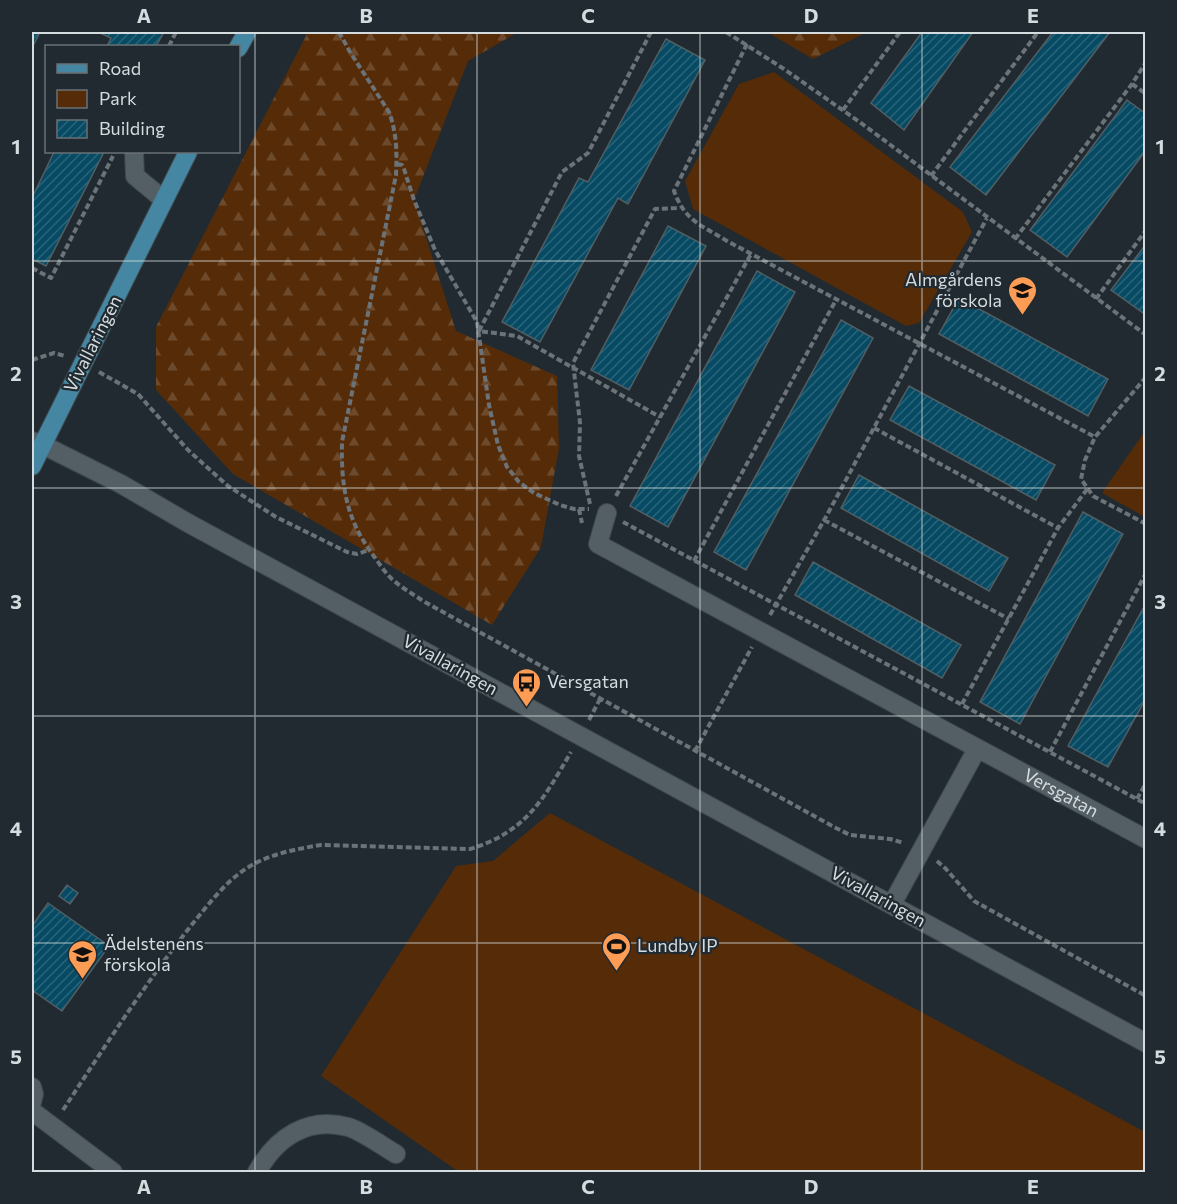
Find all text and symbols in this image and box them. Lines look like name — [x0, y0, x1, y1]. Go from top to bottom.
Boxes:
text: A — [137, 3, 151, 27]
text: B — [359, 3, 373, 27]
text: C — [581, 3, 595, 27]
text: D — [804, 3, 818, 27]
text: E — [1027, 3, 1039, 27]
legend — [45, 45, 240, 153]
text: Road — [99, 57, 141, 79]
text: Park — [99, 87, 137, 109]
text: Building — [99, 117, 165, 139]
text: 1 — [11, 134, 21, 158]
text: 1 — [1155, 134, 1165, 158]
place label: Almgårdens förskola — [905, 268, 1002, 311]
school or university icon: Almgårdens förskola — [1007, 274, 1039, 316]
street label: Vivallaringen — [58, 292, 126, 396]
text: 2 — [10, 361, 22, 385]
text: 2 — [1154, 361, 1166, 385]
text: 3 — [10, 589, 22, 613]
text: 3 — [1154, 589, 1166, 613]
street label: Vivallaringen — [399, 629, 502, 699]
bus stop icon: Versgatan — [510, 666, 542, 708]
place label: Versgatan — [547, 670, 629, 692]
street label: Versgatan — [1020, 763, 1103, 821]
text: 4 — [10, 816, 22, 840]
text: 4 — [1154, 816, 1166, 840]
street label: Vivallaringen — [827, 861, 930, 931]
sports icon: Lundby IP — [600, 930, 632, 972]
place label: Ädelstenens förskola — [104, 932, 204, 975]
place label: Lundby IP — [637, 934, 718, 956]
school or university icon: Ädelstenens förskola — [67, 938, 99, 980]
text: 5 — [10, 1044, 22, 1068]
text: 5 — [1154, 1044, 1166, 1068]
text: A — [137, 1174, 151, 1198]
text: B — [359, 1174, 373, 1198]
text: C — [581, 1174, 595, 1198]
text: D — [804, 1174, 818, 1198]
text: E — [1027, 1174, 1039, 1198]

